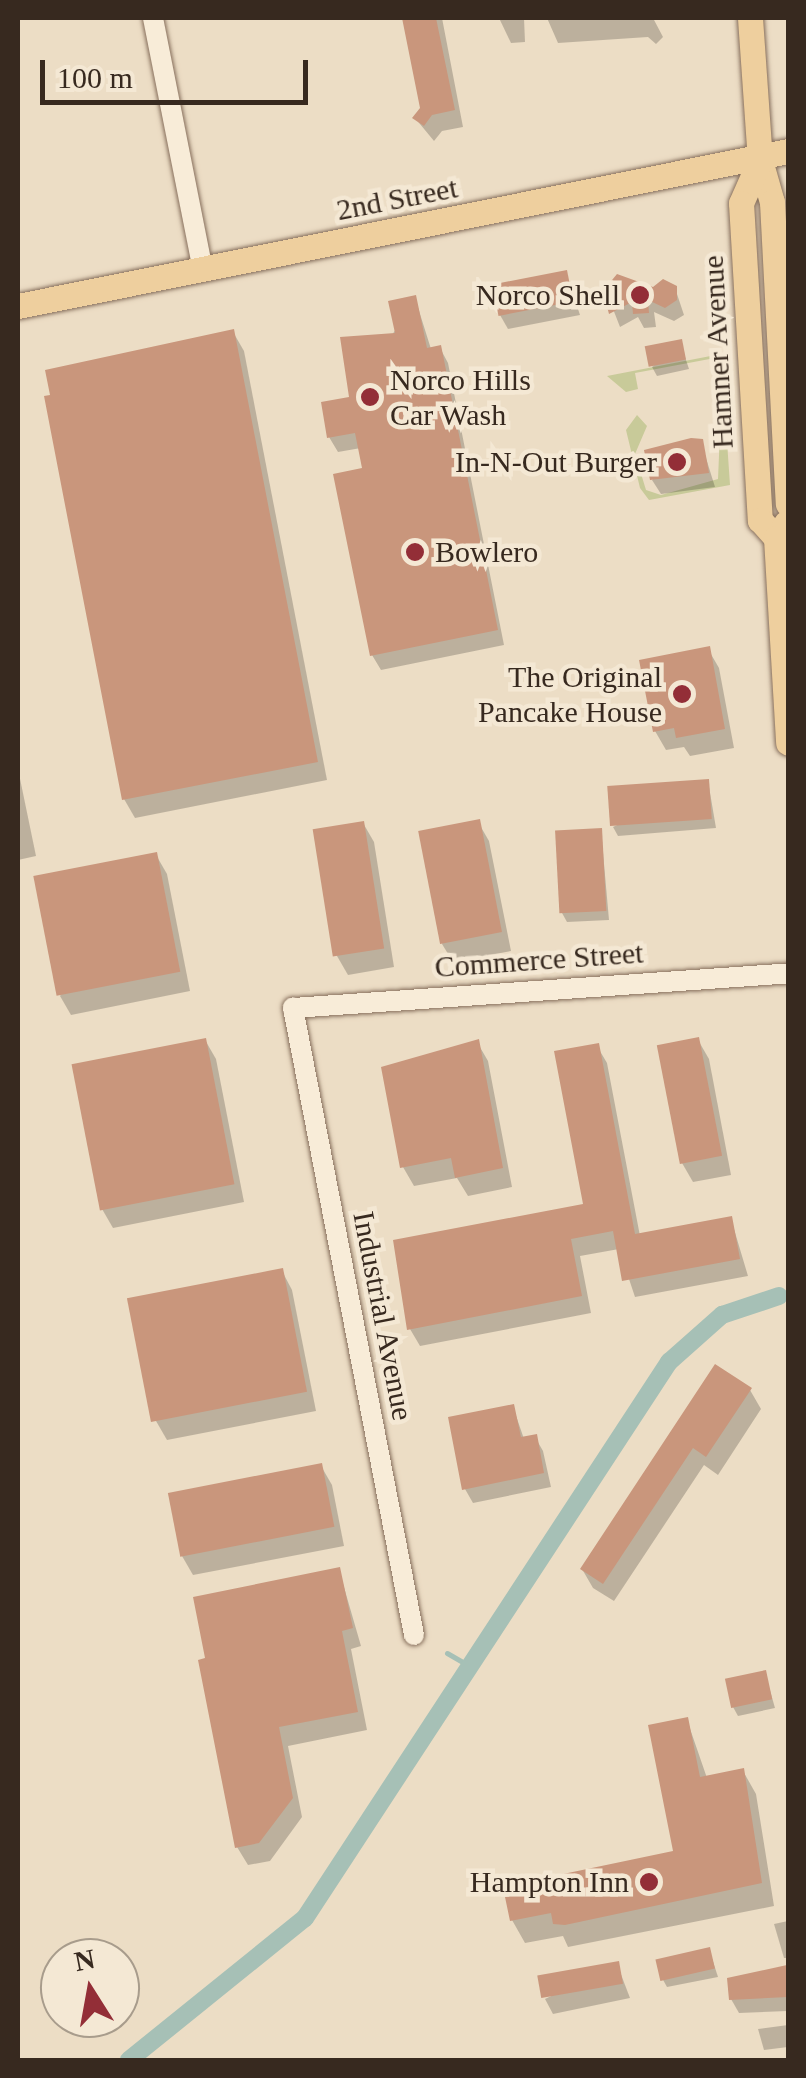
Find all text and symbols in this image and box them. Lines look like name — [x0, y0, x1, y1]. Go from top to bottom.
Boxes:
scale bar — [45, 40, 312, 102]
text: 100 m — [57, 61, 133, 94]
street label: 2nd Street — [333, 170, 461, 228]
street label: Hamner Avenue — [695, 254, 741, 450]
place label: Norco Shell — [476, 277, 620, 313]
marker: Norco Shell — [629, 284, 651, 306]
place label: Norco Hills Car Wash — [390, 362, 531, 432]
marker: Norco Hills Car Wash — [359, 386, 381, 408]
place label: In-N-Out Burger — [455, 444, 657, 480]
marker: In-N-Out Burger — [666, 451, 688, 473]
place label: Bowlero — [435, 534, 538, 570]
marker: Bowlero — [404, 541, 426, 563]
place label: The Original Pancake House — [478, 659, 662, 730]
marker: The Original Pancake House — [671, 683, 693, 705]
street label: Commerce Street — [433, 935, 645, 985]
street label: Industrial Avenue — [345, 1208, 421, 1424]
place label: Hampton Inn — [470, 1864, 629, 1900]
marker: Hampton Inn — [638, 1871, 660, 1893]
north arrow — [40, 1938, 140, 2038]
text: N — [72, 1943, 97, 1977]

